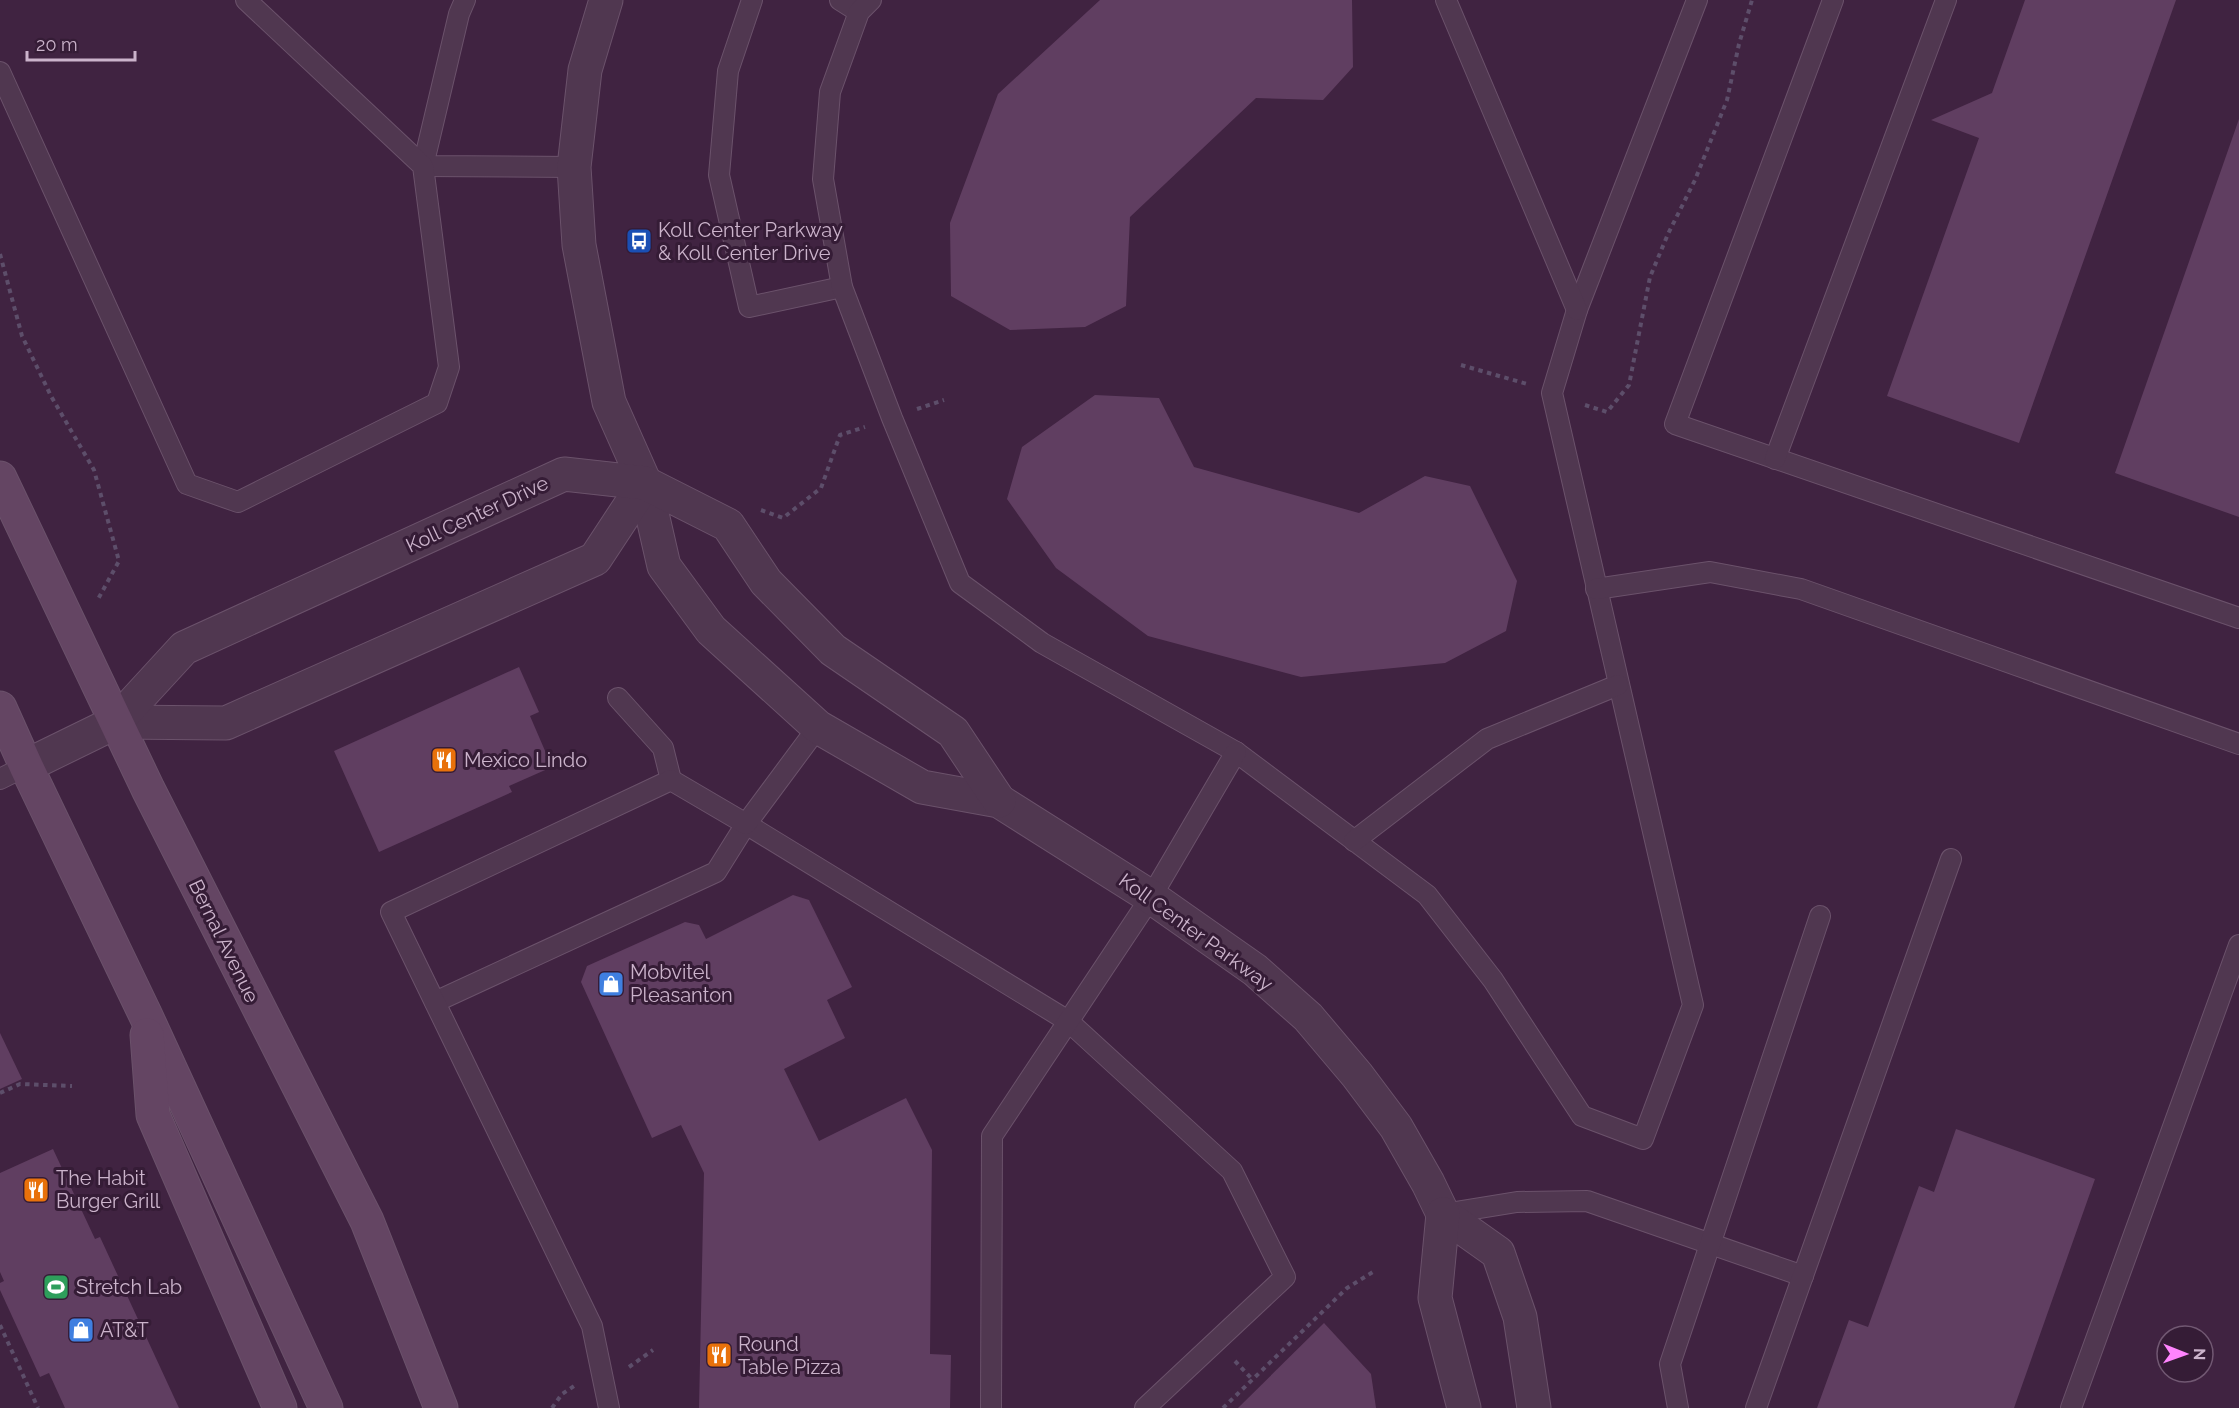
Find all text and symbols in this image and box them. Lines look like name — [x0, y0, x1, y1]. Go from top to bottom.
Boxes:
scale bar — [27, 24, 135, 62]
text: 20 m — [36, 34, 78, 55]
place label: Koll Center Parkway & Koll Center Drive — [658, 218, 843, 265]
bus stop icon: Koll Center Parkway & Koll Center Drive — [624, 226, 654, 256]
street label: Koll Center Drive — [402, 470, 552, 557]
restaurant icon: Mexico Lindo — [429, 745, 459, 775]
place label: Mexico Lindo — [464, 748, 587, 772]
street label: Koll Center Parkway — [1114, 868, 1278, 996]
street label: Bernal Avenue — [184, 875, 264, 1007]
place label: Mobvitel Pleasanton — [630, 960, 733, 1007]
shop icon: Mobvitel Pleasanton — [596, 969, 626, 999]
place label: The Habit Burger Grill — [56, 1166, 161, 1213]
restaurant icon: The Habit Burger Grill — [21, 1175, 51, 1205]
sports icon: Stretch Lab — [41, 1272, 71, 1302]
place label: Stretch Lab — [76, 1275, 182, 1299]
shop icon: AT&T — [66, 1315, 96, 1345]
place label: AT&T — [100, 1318, 149, 1342]
north arrow — [2155, 1324, 2215, 1384]
place label: Round Table Pizza — [738, 1332, 841, 1379]
restaurant icon: Round Table Pizza — [704, 1340, 734, 1370]
text: N — [2190, 1348, 2209, 1361]

